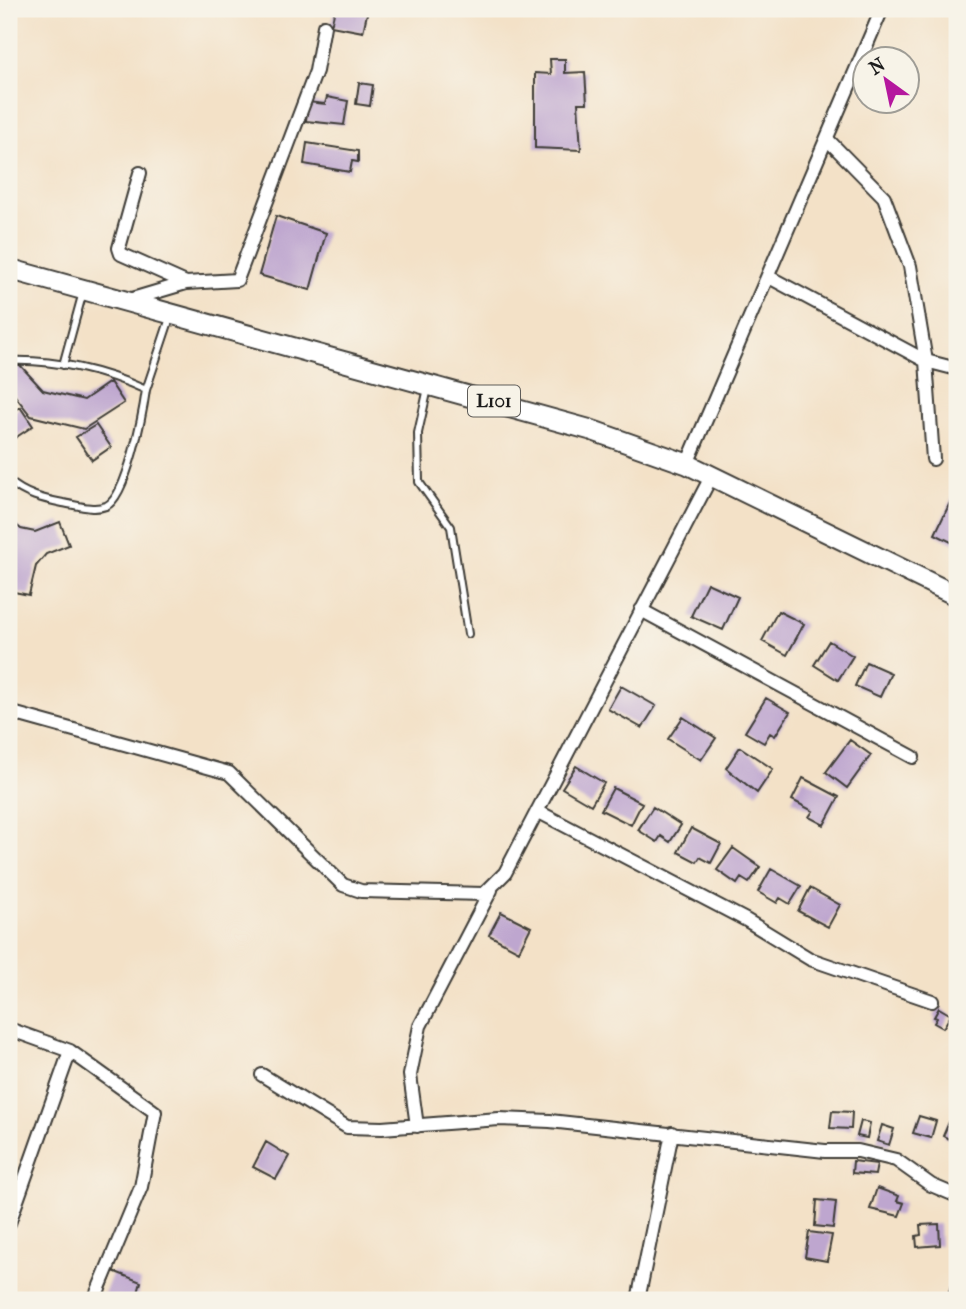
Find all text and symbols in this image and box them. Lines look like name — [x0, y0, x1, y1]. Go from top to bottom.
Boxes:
north arrow — [850, 46, 920, 116]
text: N — [865, 53, 890, 80]
road number: L101 — [468, 386, 520, 416]

